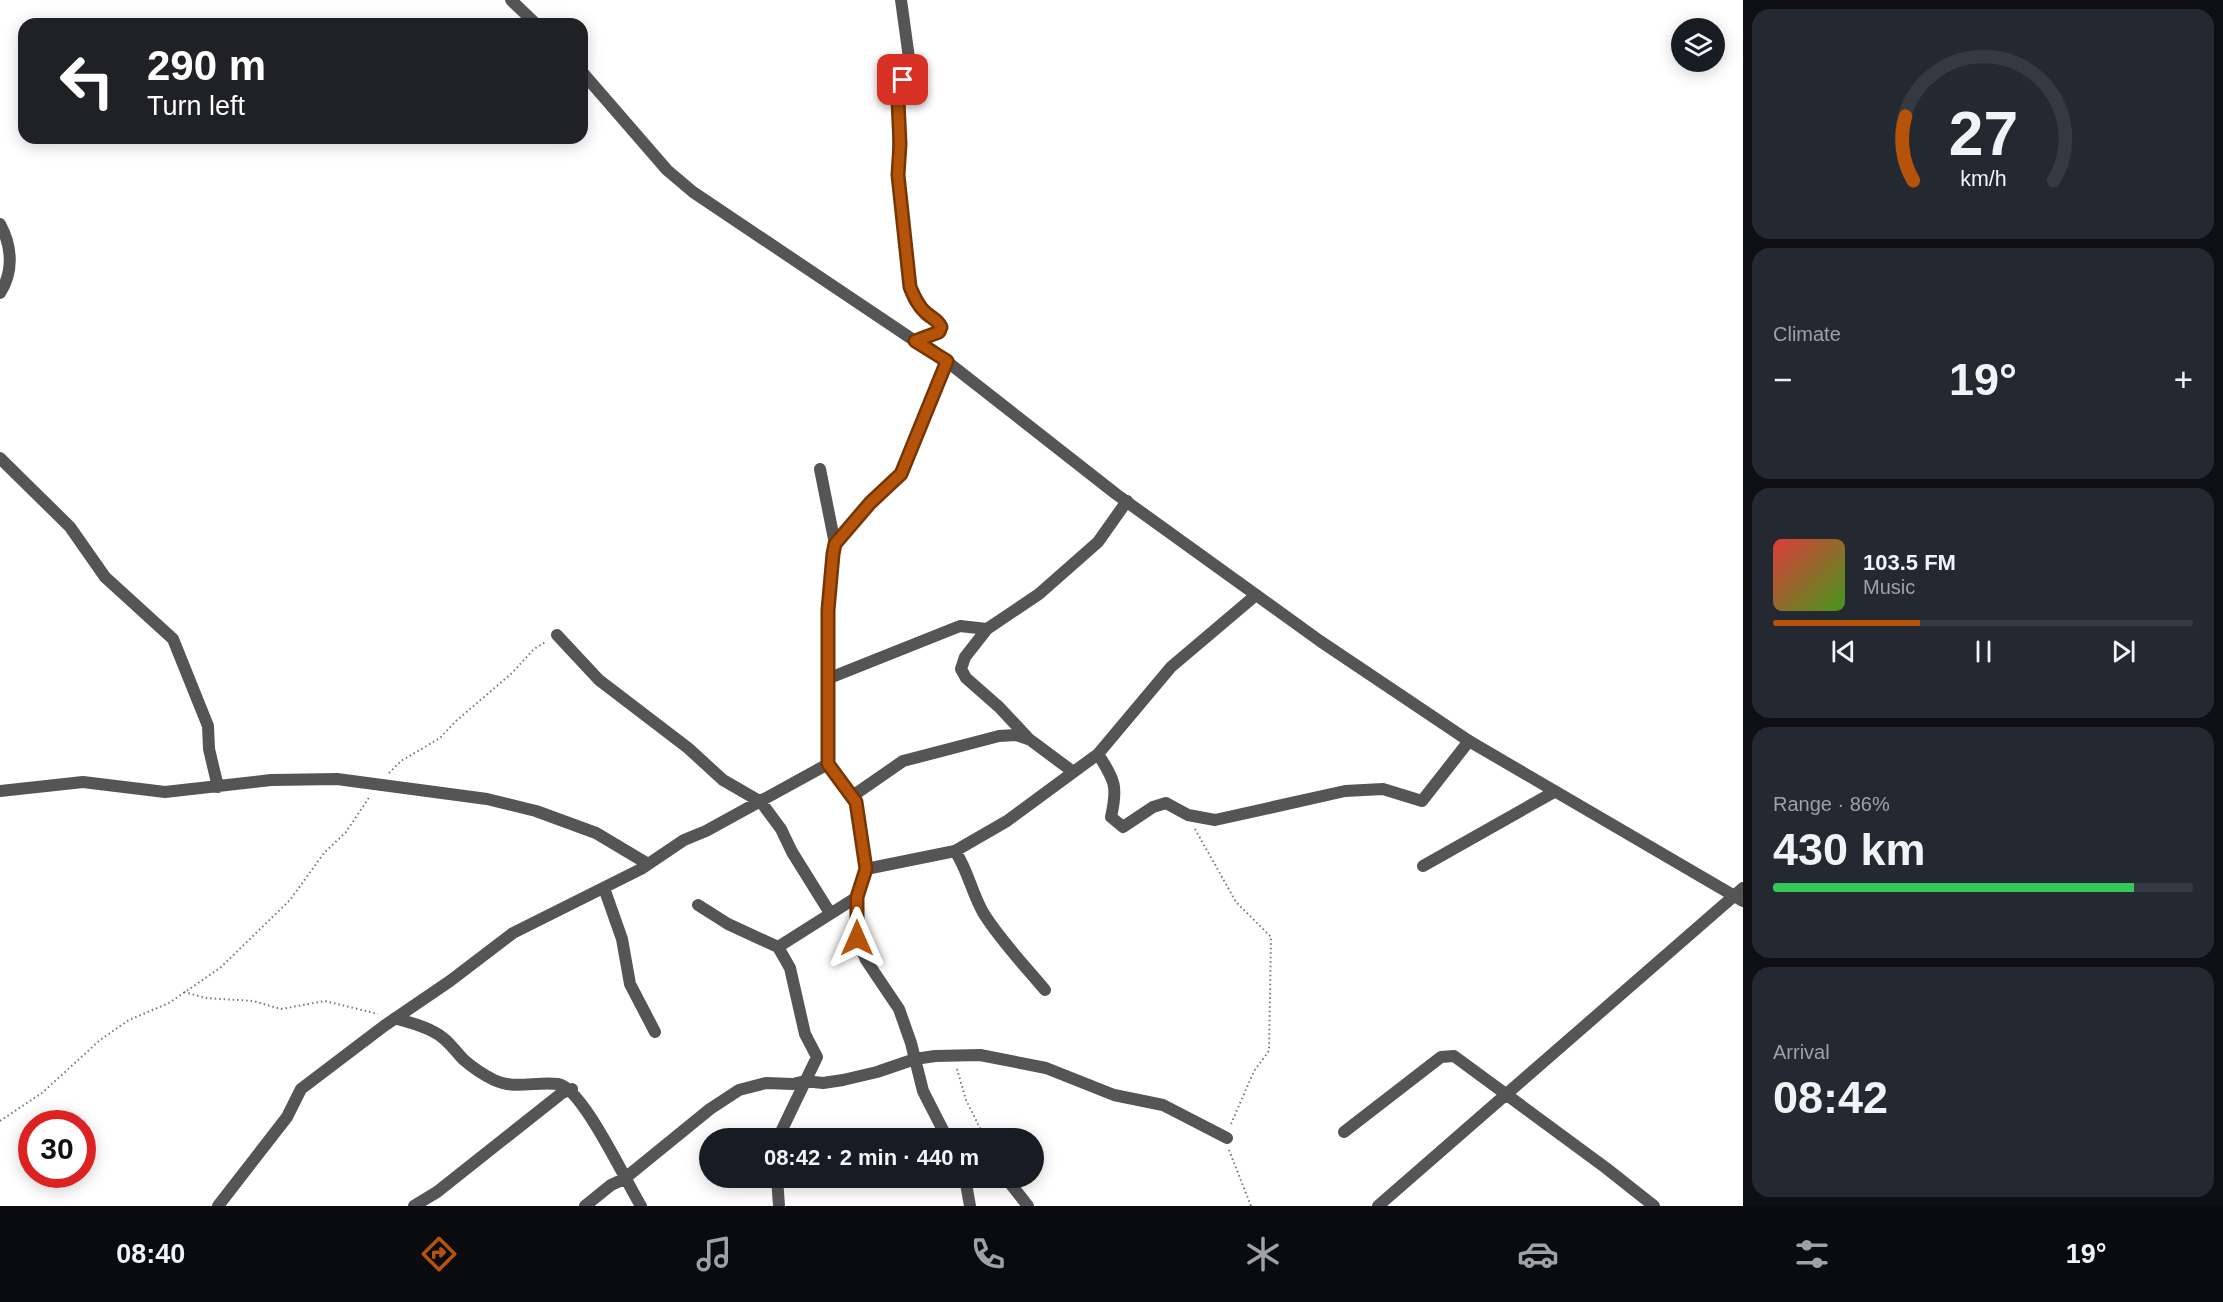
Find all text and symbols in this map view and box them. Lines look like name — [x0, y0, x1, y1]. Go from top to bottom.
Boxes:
map controls — [1671, 18, 1725, 72]
button: layers — [1671, 18, 1725, 72]
icon: left — [48, 42, 126, 120]
text: 290 m — [147, 42, 266, 89]
pin — [877, 54, 928, 105]
icon: arrive — [886, 63, 919, 96]
text: Turn left — [147, 91, 245, 121]
text: 27 — [1948, 99, 2018, 168]
text: km/h — [1960, 168, 2006, 192]
text: Climate — [1773, 323, 1841, 345]
text: 19° — [1949, 354, 2017, 405]
text: − — [1773, 361, 1792, 398]
text: + — [2174, 361, 2193, 398]
text: 103.5 FM — [1863, 550, 1956, 575]
text: Music — [1863, 576, 1915, 598]
icon: previous — [1827, 635, 1860, 668]
icon: pause — [1967, 635, 2000, 668]
icon: next — [2107, 635, 2140, 668]
text: Range · 86% — [1773, 793, 1890, 815]
text: 430 km — [1773, 824, 1926, 875]
position arrow — [825, 906, 889, 970]
text: Arrival — [1773, 1041, 1830, 1063]
text: 08:42 — [1773, 1072, 1888, 1123]
speed limit sign: 30 — [18, 1110, 96, 1188]
text: 08:42 · 2 min · 440 m — [764, 1145, 979, 1170]
icon: directions — [418, 1233, 460, 1275]
icon: music — [693, 1233, 735, 1275]
icon: phone — [967, 1233, 1009, 1275]
icon: climate — [1242, 1233, 1284, 1275]
icon: car — [1517, 1233, 1559, 1275]
icon: filters — [1791, 1233, 1833, 1275]
text: 08:40 — [116, 1239, 185, 1269]
text: 19° — [2066, 1239, 2107, 1269]

